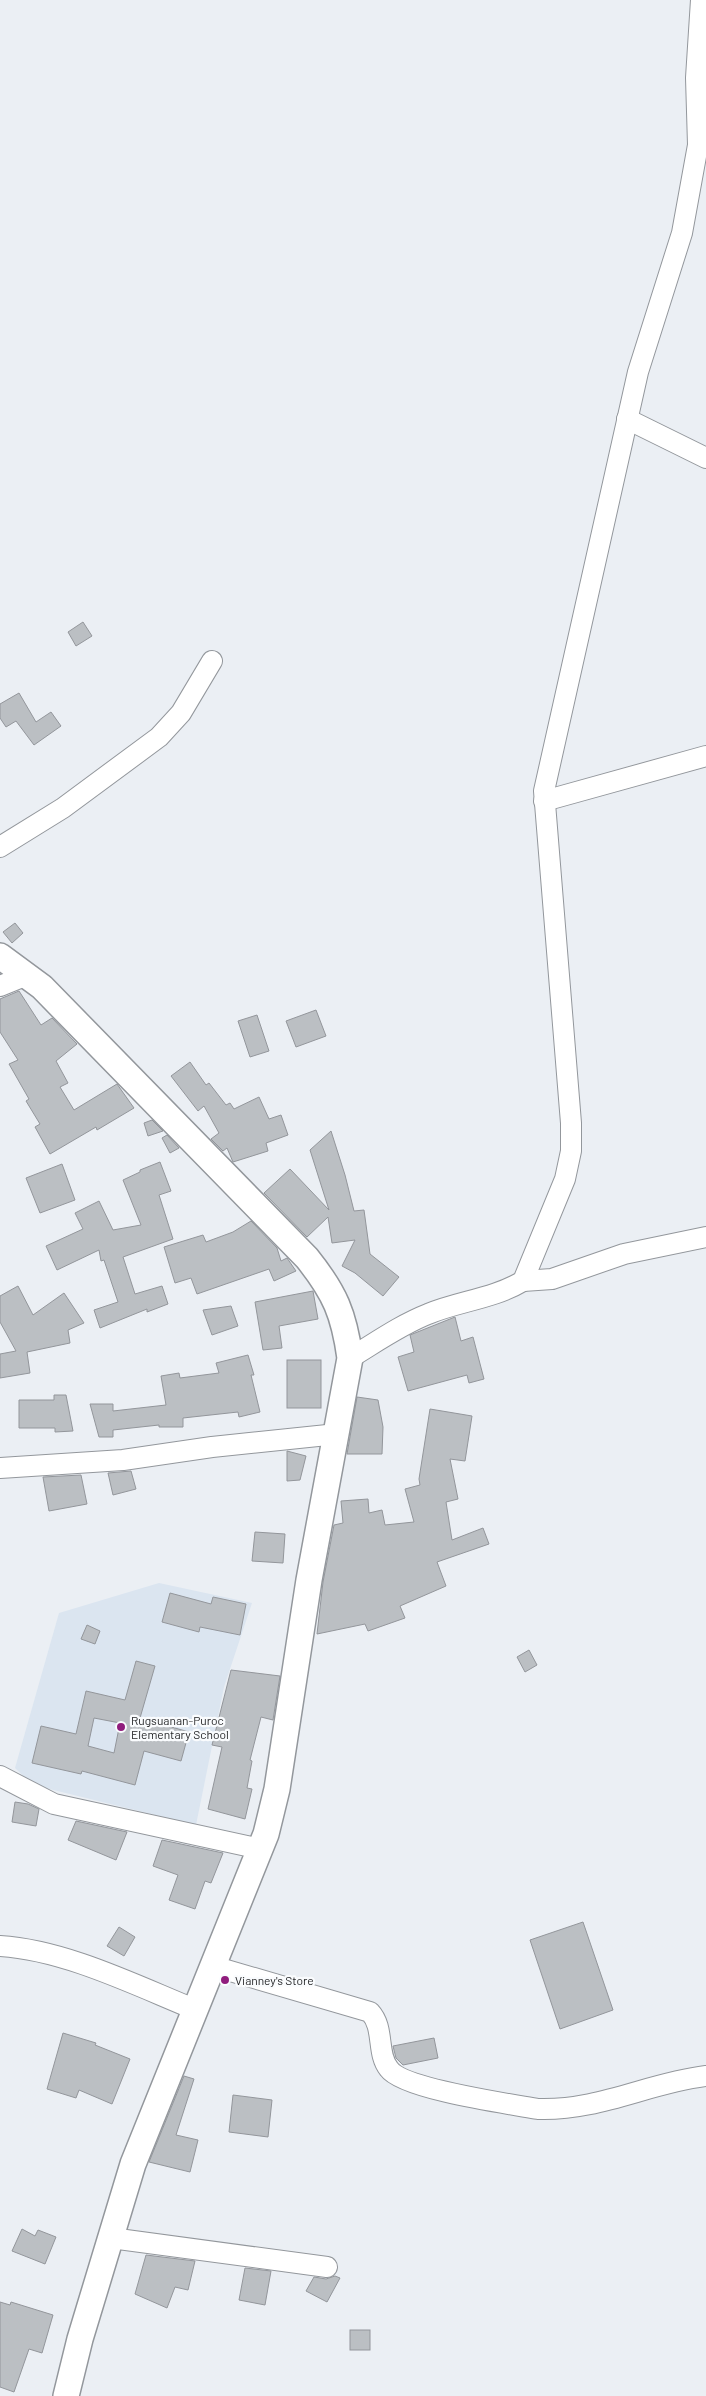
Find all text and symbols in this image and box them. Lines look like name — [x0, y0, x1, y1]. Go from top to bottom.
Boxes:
place label: Rugsuanan-Puroc Elementary School — [131, 1713, 229, 1741]
marker: Rugsuanan-Puroc Elementary School — [115, 1721, 127, 1733]
place label: Vianney's Store — [235, 1973, 314, 1987]
marker: Vianney's Store — [219, 1974, 231, 1986]

